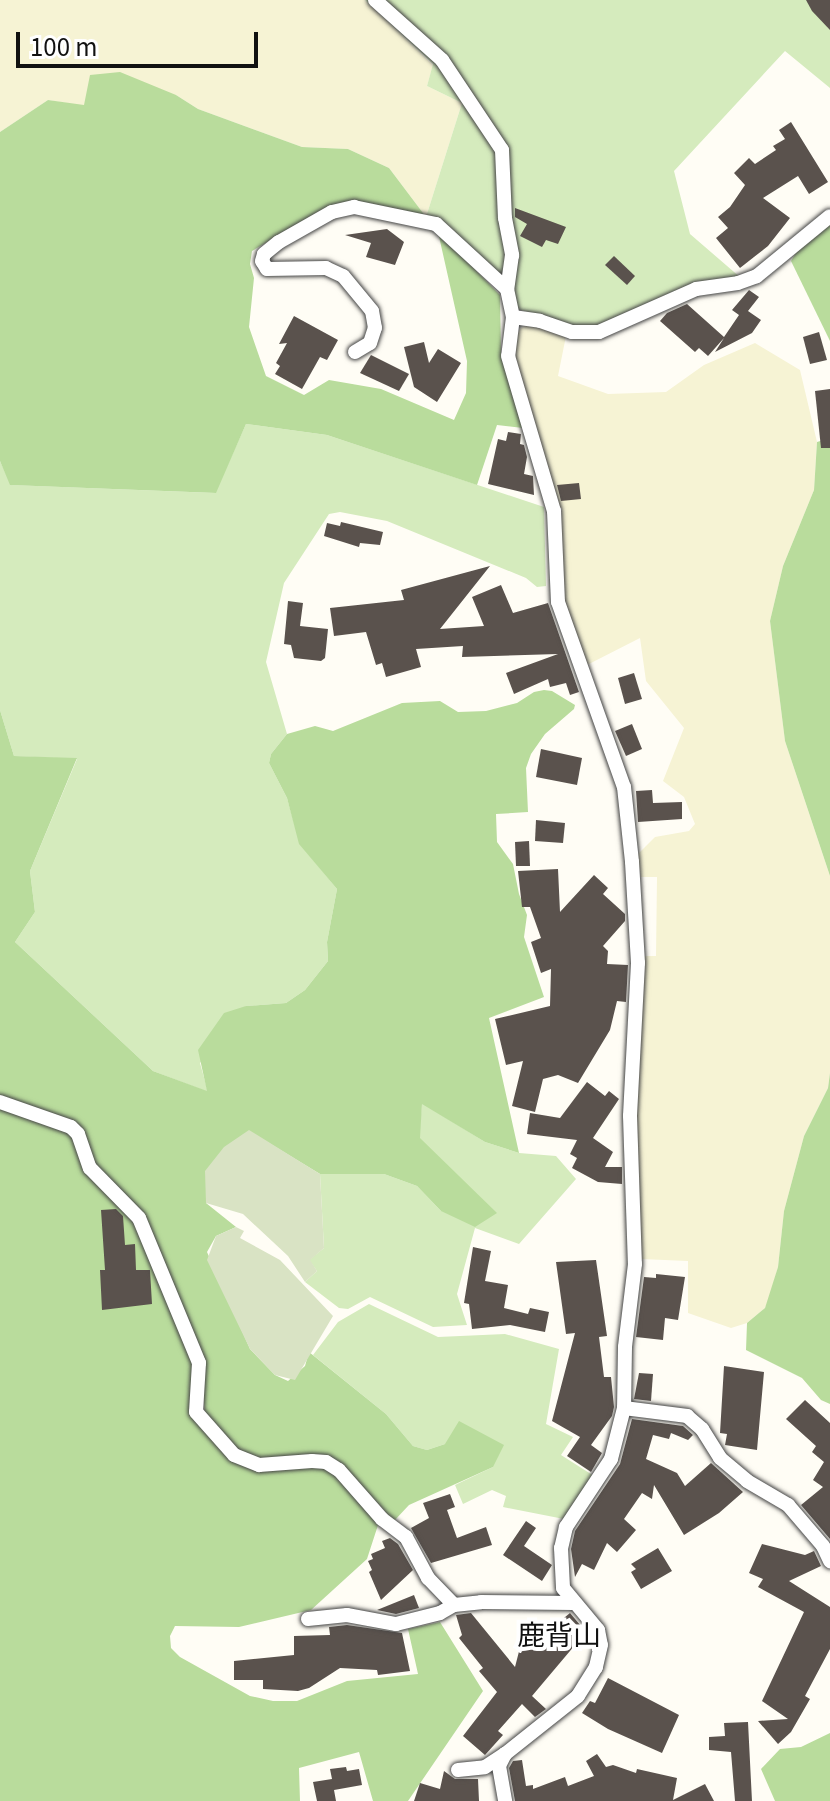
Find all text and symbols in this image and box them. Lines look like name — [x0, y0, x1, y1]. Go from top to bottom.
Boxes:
scale bar — [20, 16, 262, 66]
text: 100 m — [30, 28, 98, 63]
district label: 鹿背山 — [517, 1616, 601, 1650]

